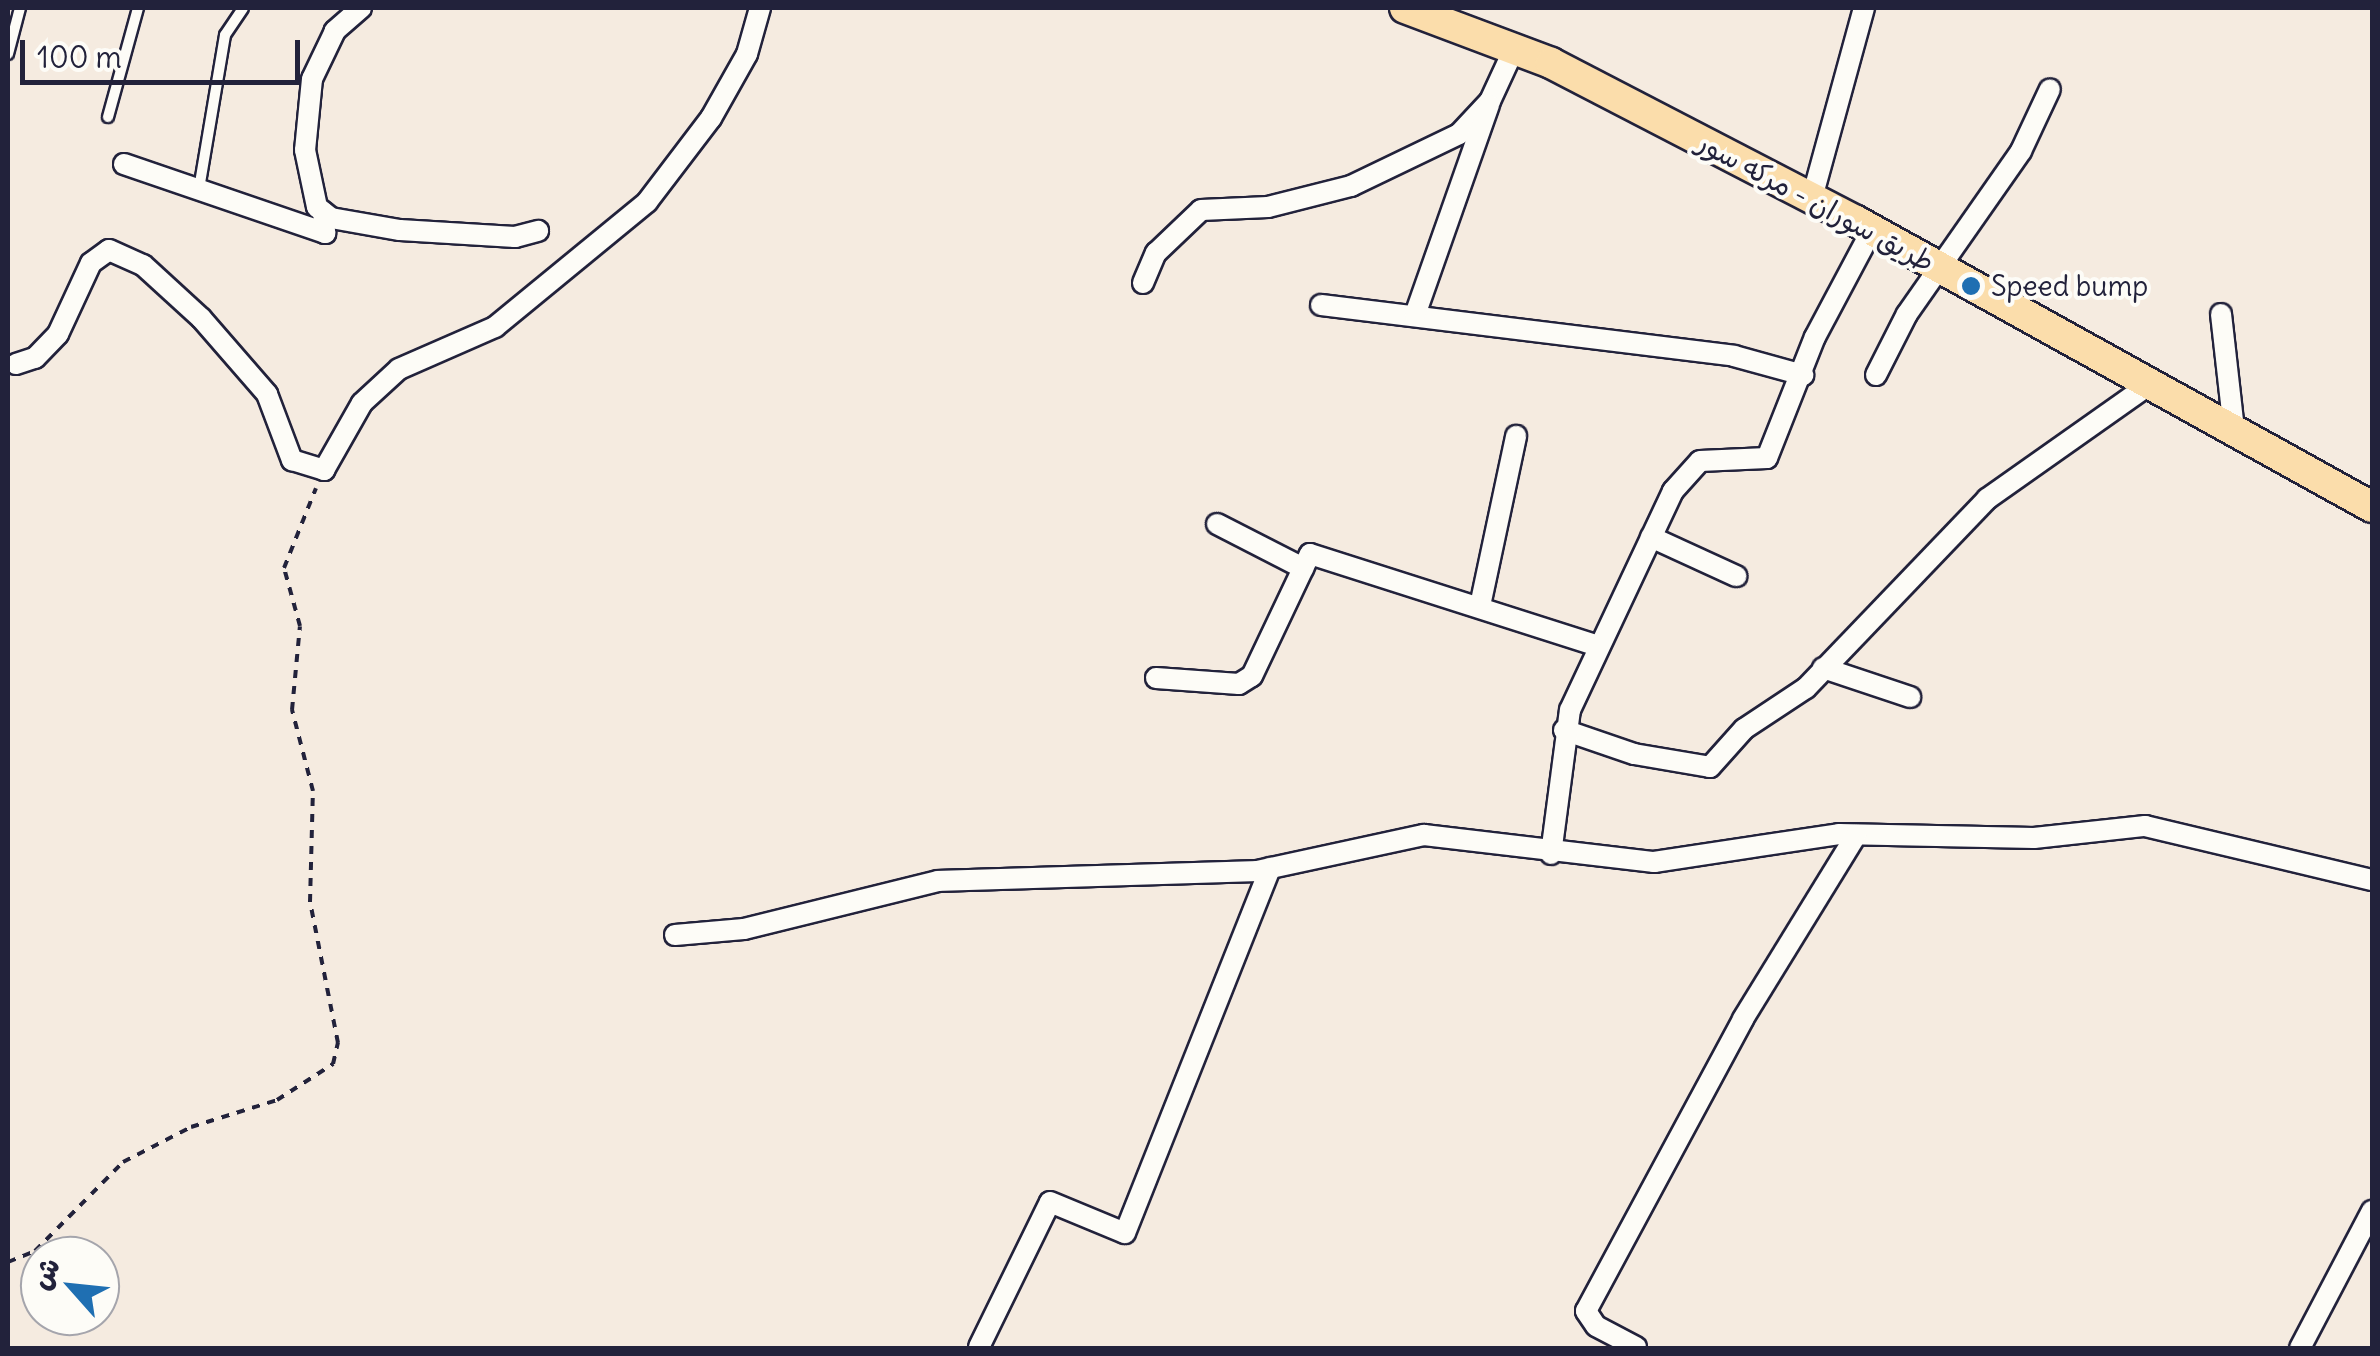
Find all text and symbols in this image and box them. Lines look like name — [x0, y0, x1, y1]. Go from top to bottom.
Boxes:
scale bar — [25, 20, 305, 82]
text: 100 m — [37, 38, 122, 76]
street label: طريق سوران - مركه سور — [1692, 125, 1940, 279]
place label: Speed bump — [1991, 269, 2148, 303]
marker: Speed bump — [1960, 275, 1982, 297]
north arrow — [20, 1236, 120, 1336]
text: ش — [22, 1251, 68, 1295]

